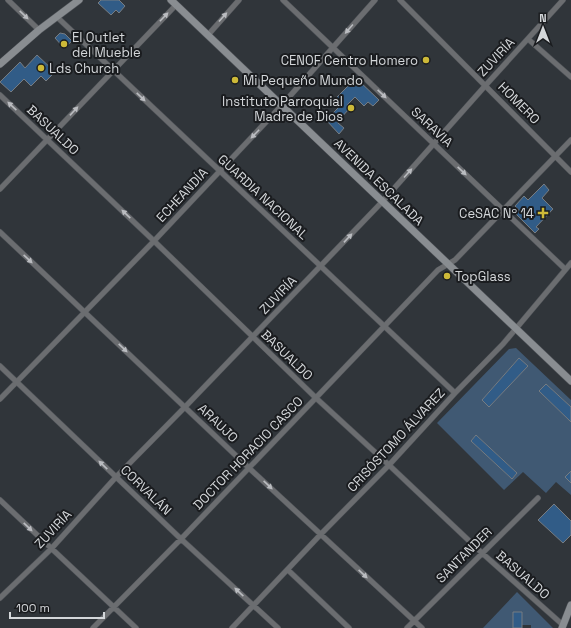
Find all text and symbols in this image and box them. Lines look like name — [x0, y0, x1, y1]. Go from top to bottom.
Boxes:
north arrow — [523, 8, 563, 48]
one-way arrow — [19, 10, 29, 20]
text: N — [539, 11, 547, 25]
one-way arrow — [159, 12, 169, 22]
one-way arrow — [219, 12, 228, 23]
one-way arrow — [345, 24, 354, 35]
place label: El Outlet del Mueble — [72, 29, 141, 61]
street label: ZUVIRÍA — [474, 34, 518, 80]
marker: El Outlet del Mueble — [59, 39, 69, 49]
place label: CENOF Centro Homero — [281, 52, 418, 69]
marker: CENOF Centro Homero — [421, 55, 431, 65]
place label: Lds Church — [49, 60, 119, 77]
marker: Lds Church — [36, 63, 46, 73]
place label: Mi Pequeño Mundo — [243, 72, 363, 89]
marker: Mi Pequeño Mundo — [230, 75, 240, 85]
street label: HOMERO — [494, 78, 544, 128]
one-way arrow — [376, 90, 387, 99]
one-way arrow — [136, 92, 146, 101]
place label: Instituto Parroquial Madre de Dios — [222, 93, 343, 125]
one-way arrow — [6, 101, 17, 110]
street label: BASUALDO — [23, 101, 83, 159]
marker: Instituto Parroquial Madre de Dios — [346, 103, 356, 113]
street label: SARAVIA — [407, 103, 457, 151]
one-way arrow — [69, 106, 79, 116]
one-way arrow — [250, 129, 260, 139]
street label: AVENIDA ESCALADA — [331, 135, 427, 229]
street label: GUARDIA NACIONAL — [214, 151, 312, 243]
street label: ECHEANDÍA — [152, 164, 212, 226]
one-way arrow — [458, 166, 467, 175]
one-way arrow — [404, 168, 413, 178]
place label: CeSAC Nº 14 — [459, 205, 534, 222]
marker: CeSAC Nº 14 — [537, 207, 549, 219]
one-way arrow — [121, 210, 131, 219]
one-way arrow — [343, 233, 353, 243]
one-way arrow — [23, 254, 33, 263]
place label: TopGlass — [455, 268, 511, 285]
marker: TopGlass — [442, 271, 452, 281]
street label: ZUVIRÍA — [256, 272, 300, 318]
street label: BASUALDO — [257, 326, 317, 384]
one-way arrow — [118, 343, 128, 353]
street label: CRISÓSTOMO ÁLVAREZ — [343, 385, 449, 495]
street label: DOCTOR HORACIO CASCO — [189, 393, 307, 513]
street label: ARAUJO — [194, 400, 242, 446]
one-way arrow — [98, 460, 109, 469]
street label: CORVALÁN — [117, 461, 175, 519]
one-way arrow — [263, 481, 273, 490]
street label: ZUVIRÍA — [31, 506, 75, 552]
one-way arrow — [23, 522, 33, 532]
street label: SANTANDER — [432, 523, 496, 587]
street label: BASUALDO — [493, 547, 553, 603]
one-way arrow — [358, 569, 368, 579]
one-way arrow — [234, 587, 244, 597]
scale bar — [10, 594, 104, 620]
text: 100 m — [16, 600, 50, 616]

